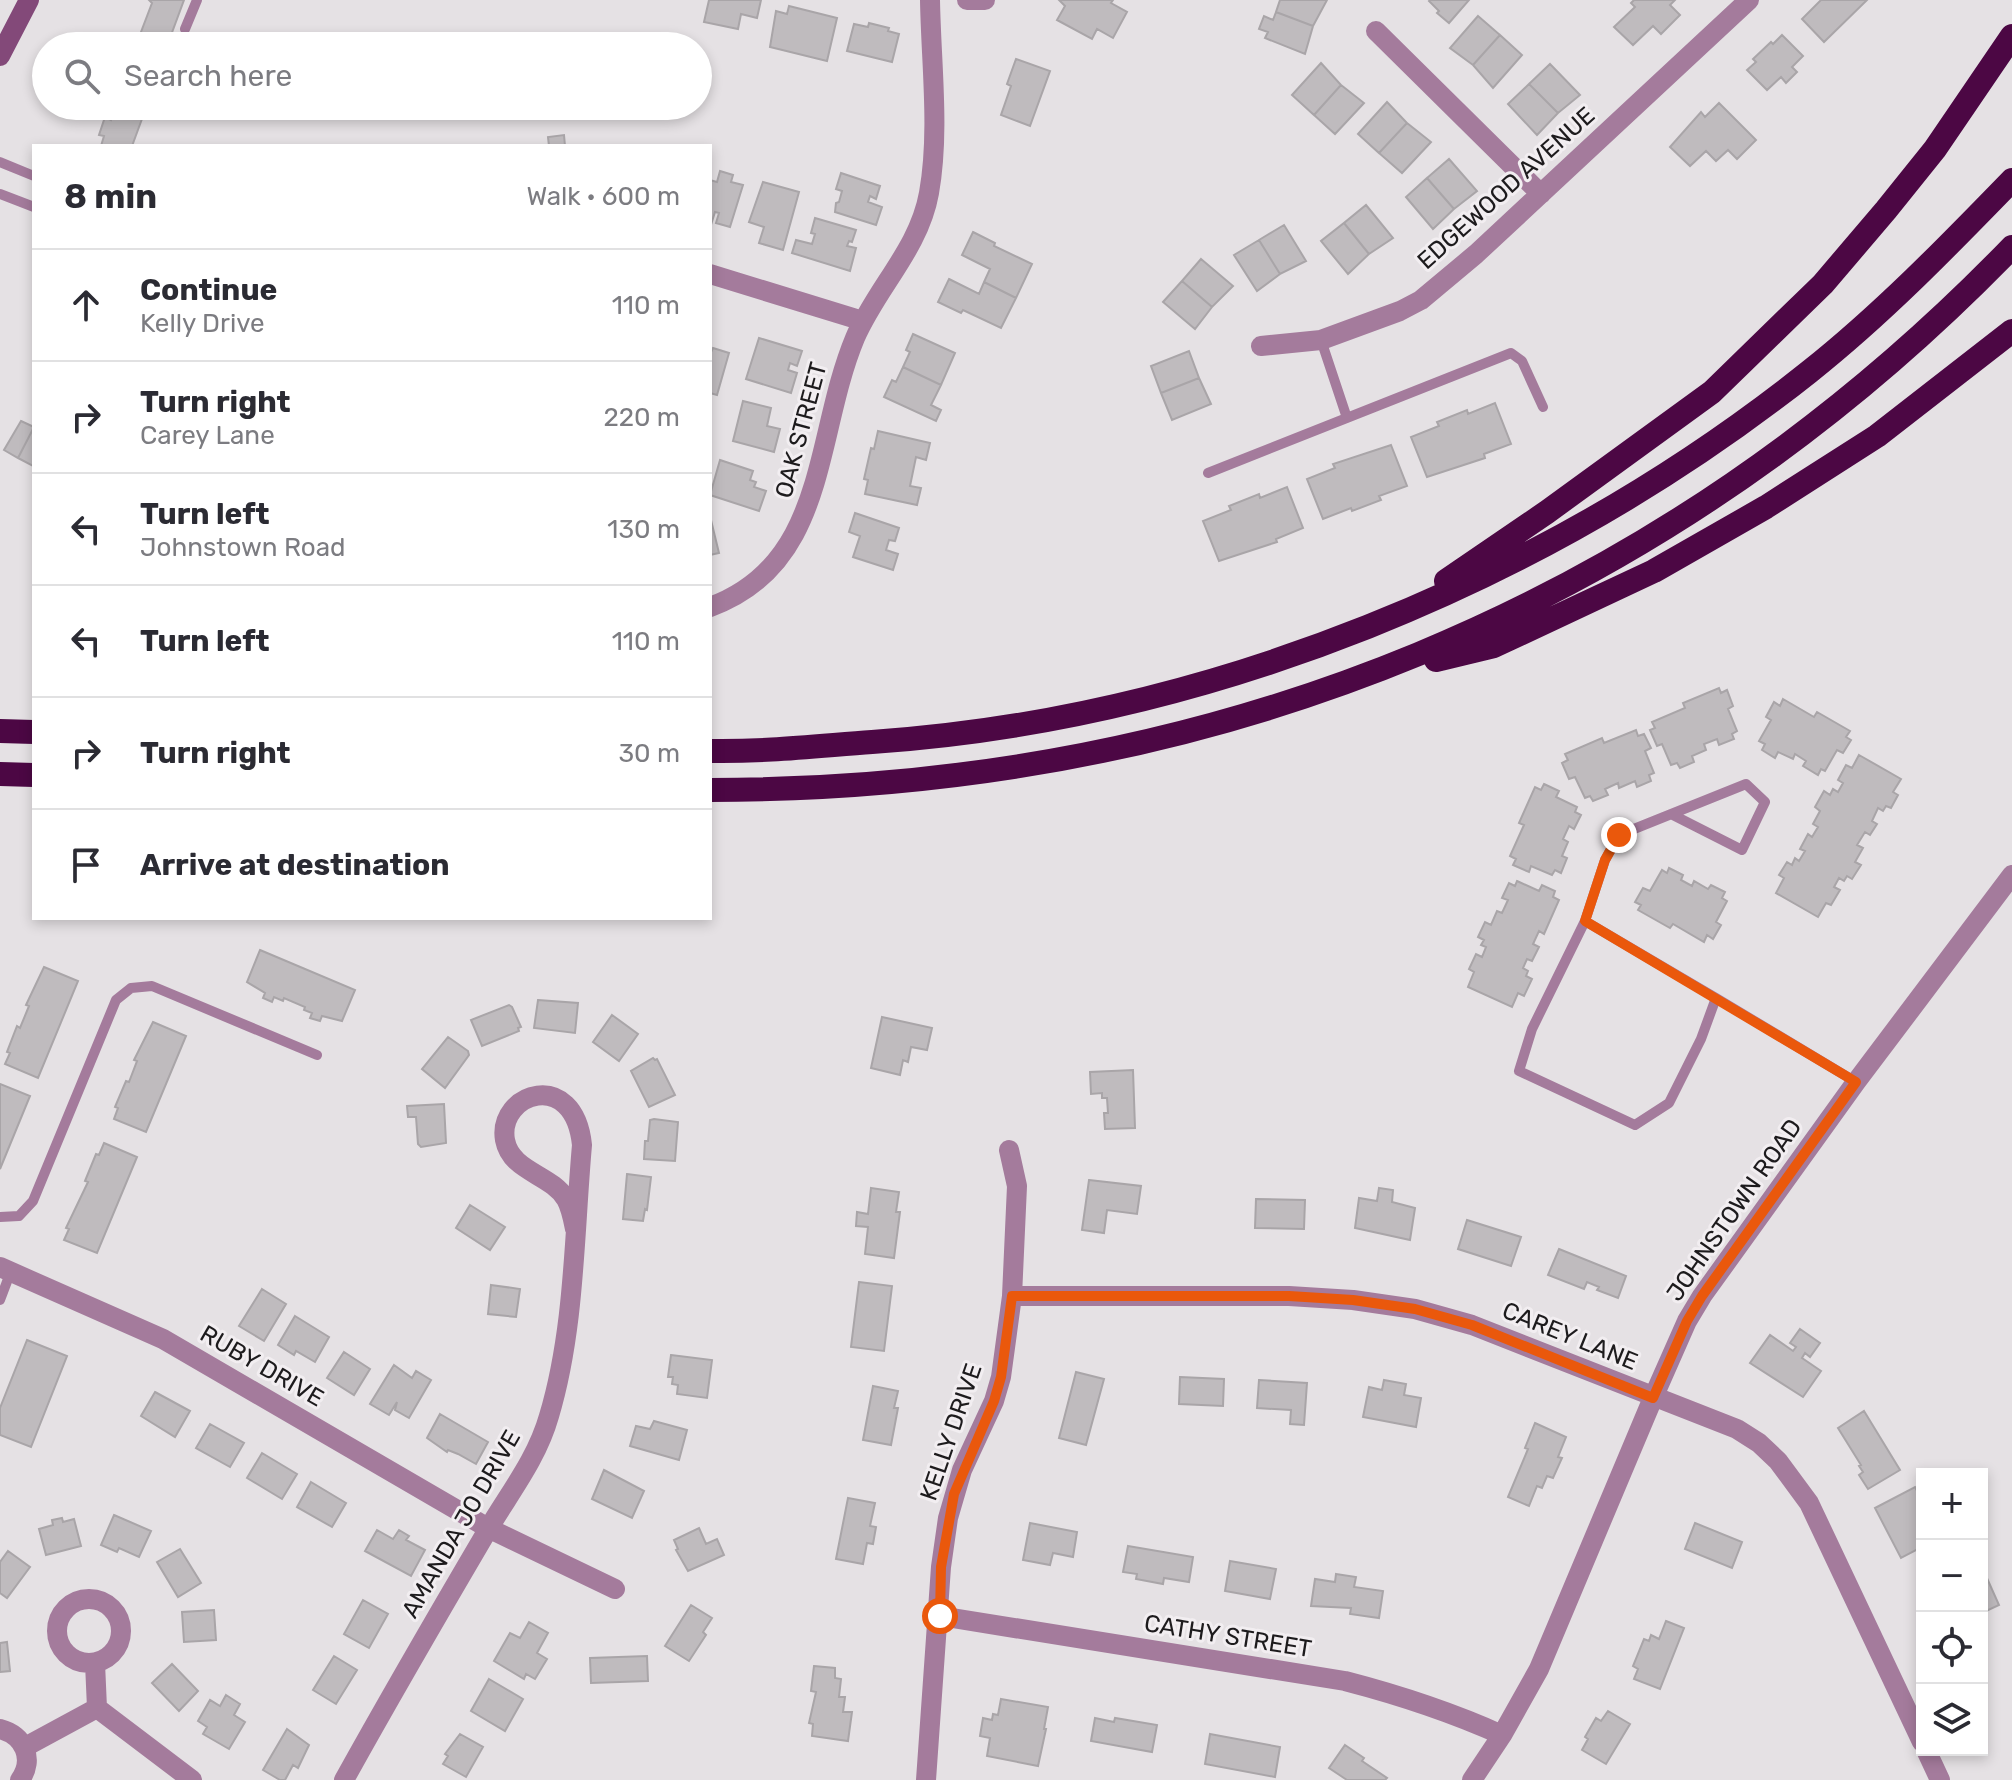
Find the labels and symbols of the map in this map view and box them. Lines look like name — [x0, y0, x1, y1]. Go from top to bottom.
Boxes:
street label: EDGEWOOD AVENUE — [1412, 101, 1600, 275]
street label: OAK STREET — [769, 359, 833, 501]
route end — [1601, 817, 1637, 853]
street label: JOHNSTOWN ROAD — [1661, 1114, 1807, 1306]
street label: CAREY LANE — [1498, 1296, 1642, 1376]
street label: RUBY DRIVE — [195, 1319, 329, 1413]
street label: KELLY DRIVE — [914, 1360, 988, 1504]
street label: AMANDA JO DRIVE — [396, 1425, 526, 1623]
route start — [922, 1598, 958, 1634]
street label: CATHY STREET — [1142, 1609, 1314, 1663]

